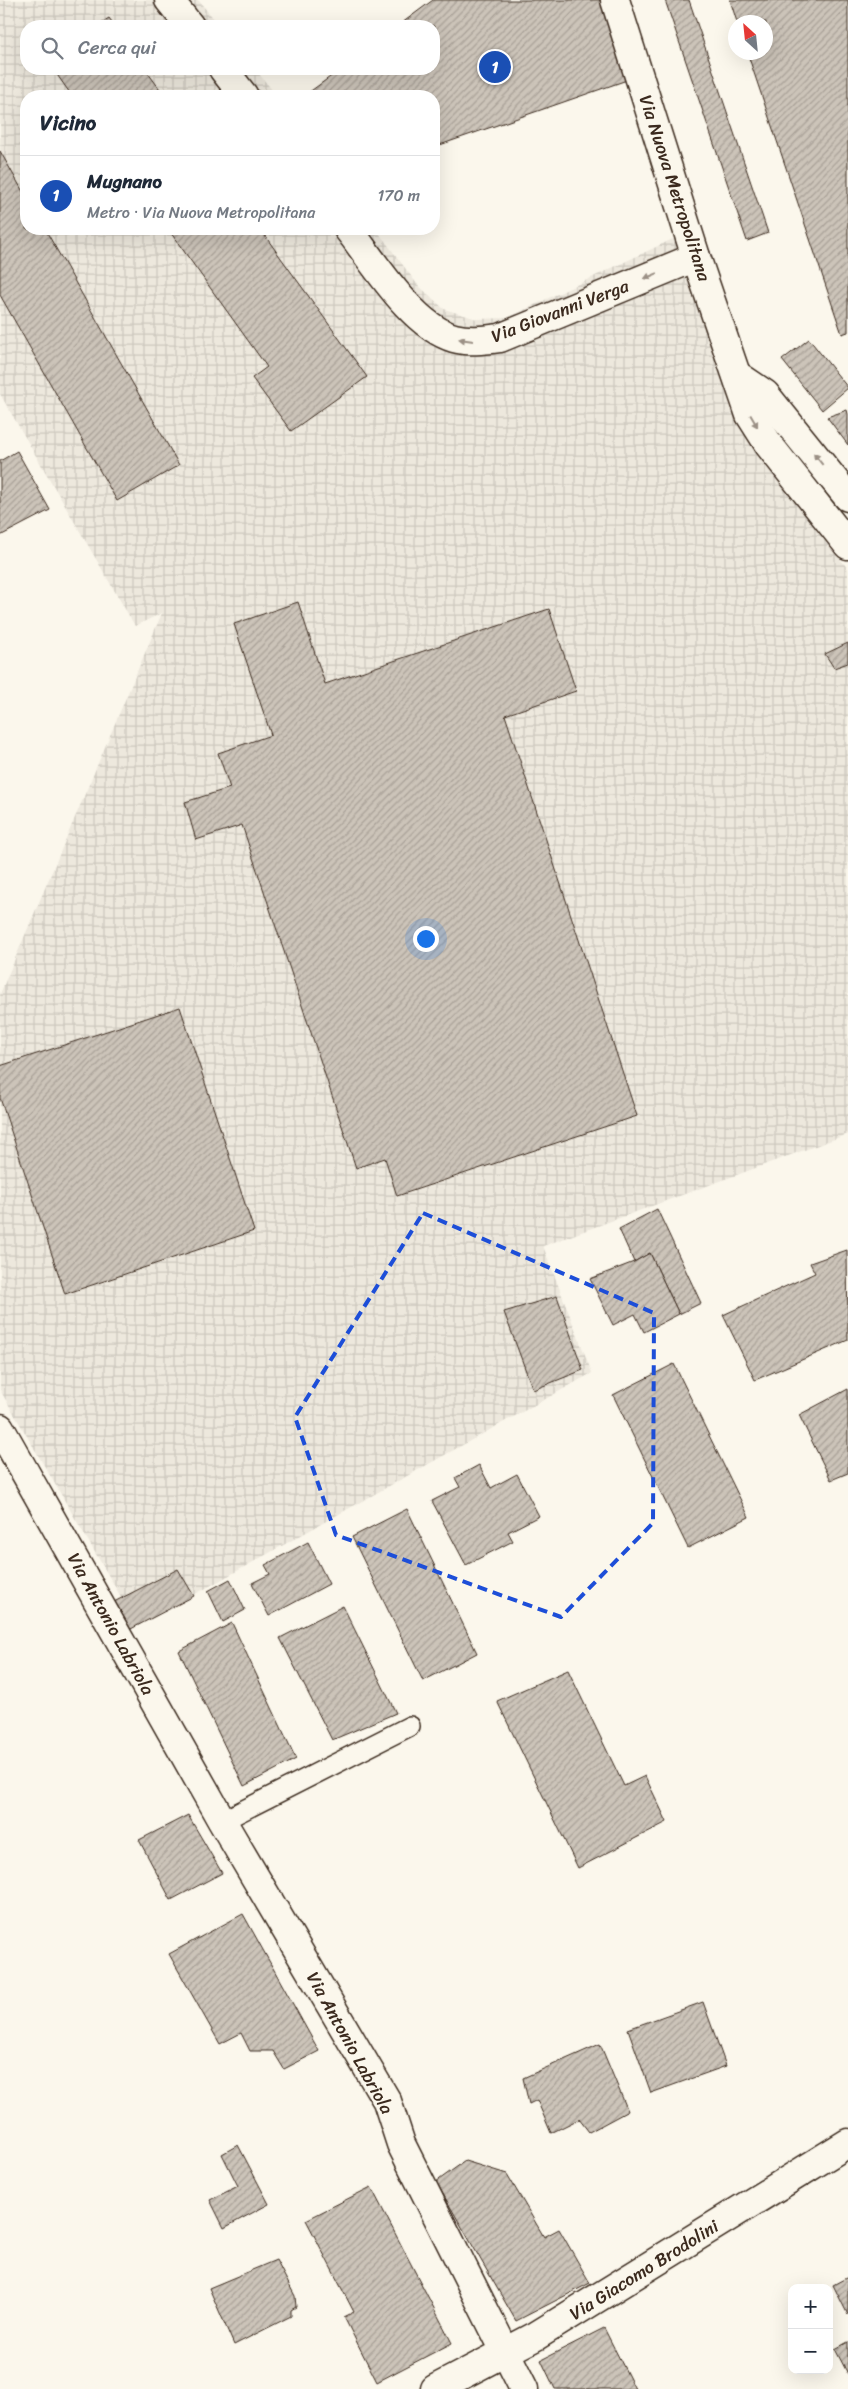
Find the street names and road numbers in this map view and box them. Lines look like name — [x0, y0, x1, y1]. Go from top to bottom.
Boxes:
street label: Via Nuova Metropolitana — [630, 91, 721, 286]
street label: Via Giovanni Verga — [486, 270, 634, 352]
street label: Via Antonio Labriola — [58, 1547, 164, 1701]
street label: Via Antonio Labriola — [297, 1966, 403, 2120]
street label: Via Giacomo Brodolini — [563, 2210, 726, 2329]

